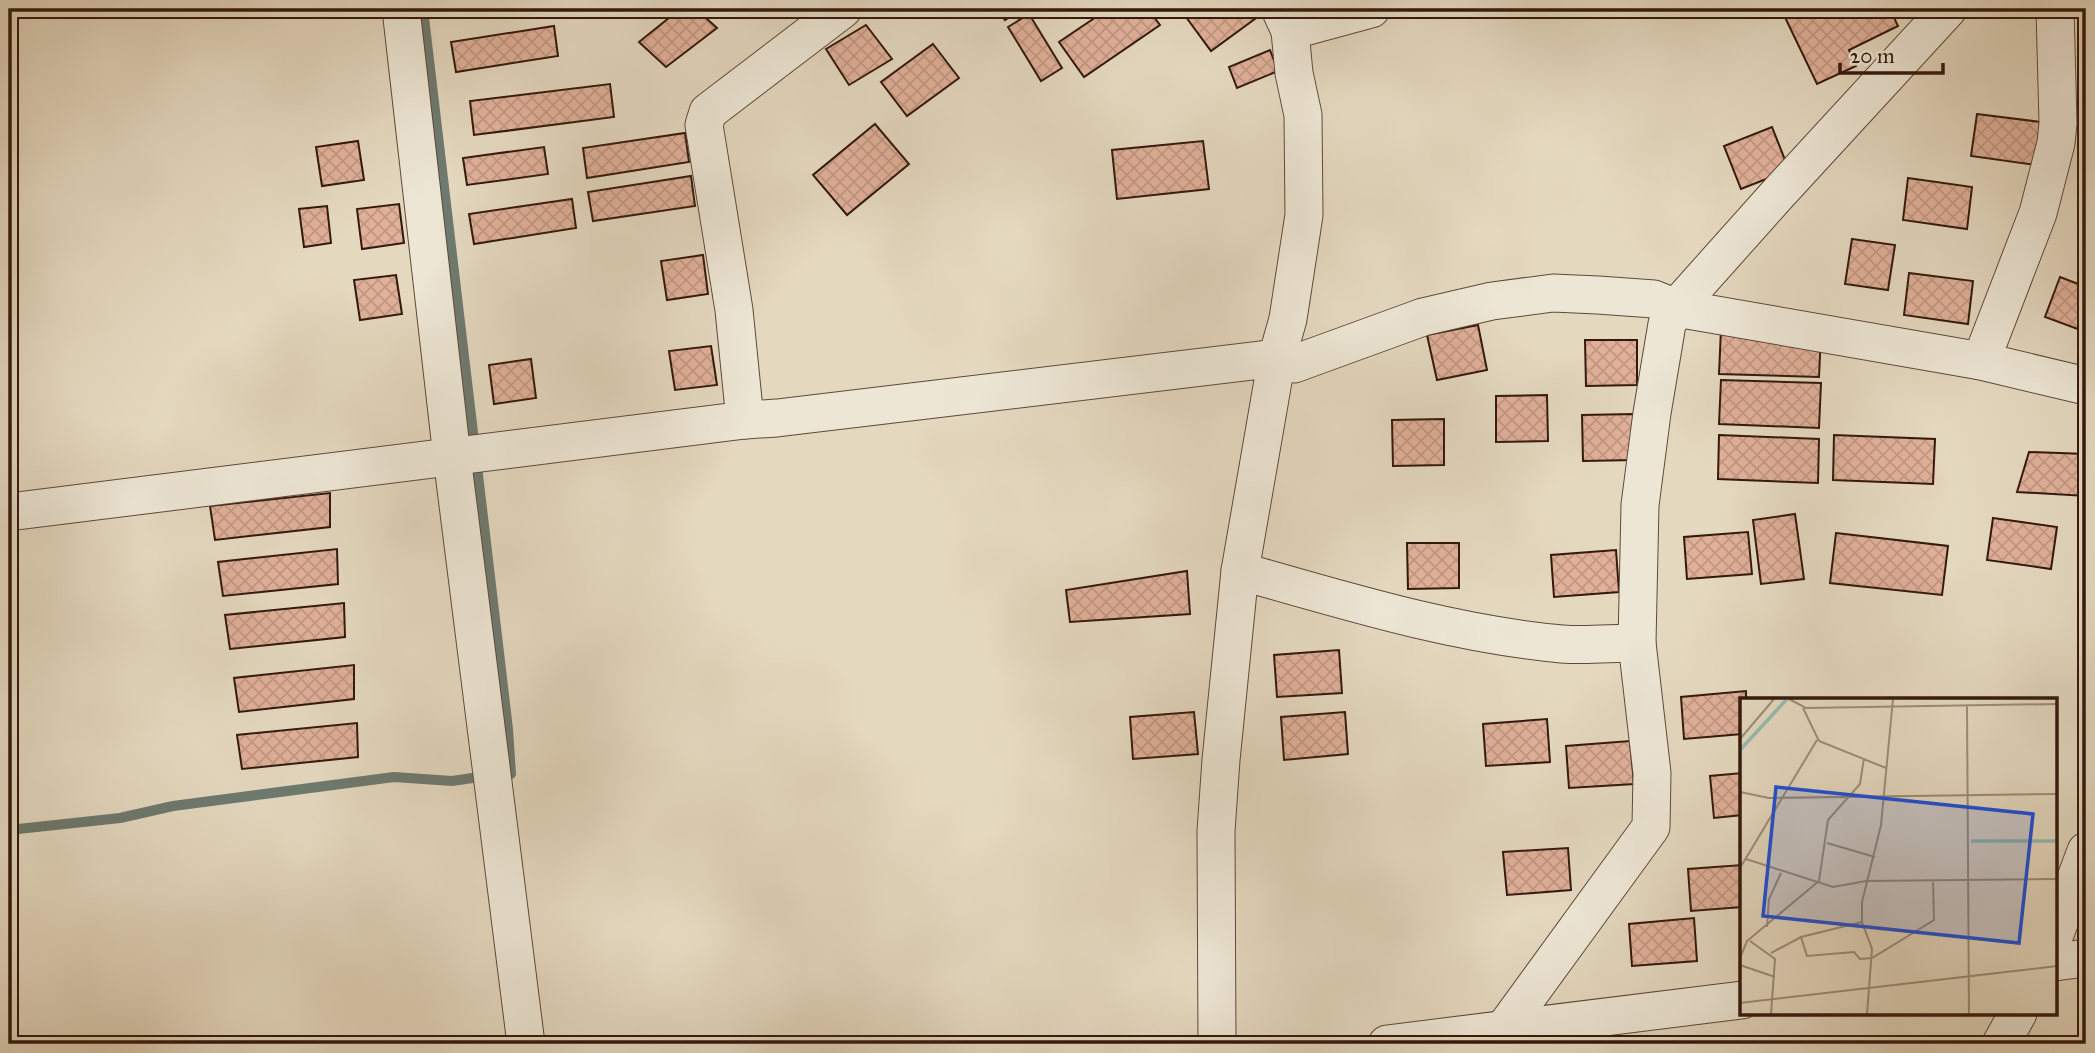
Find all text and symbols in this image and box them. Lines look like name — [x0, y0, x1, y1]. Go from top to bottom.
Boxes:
scale bar — [1840, 32, 1943, 76]
text: 20 m — [1850, 43, 1895, 69]
inset map — [1740, 698, 2056, 1014]

